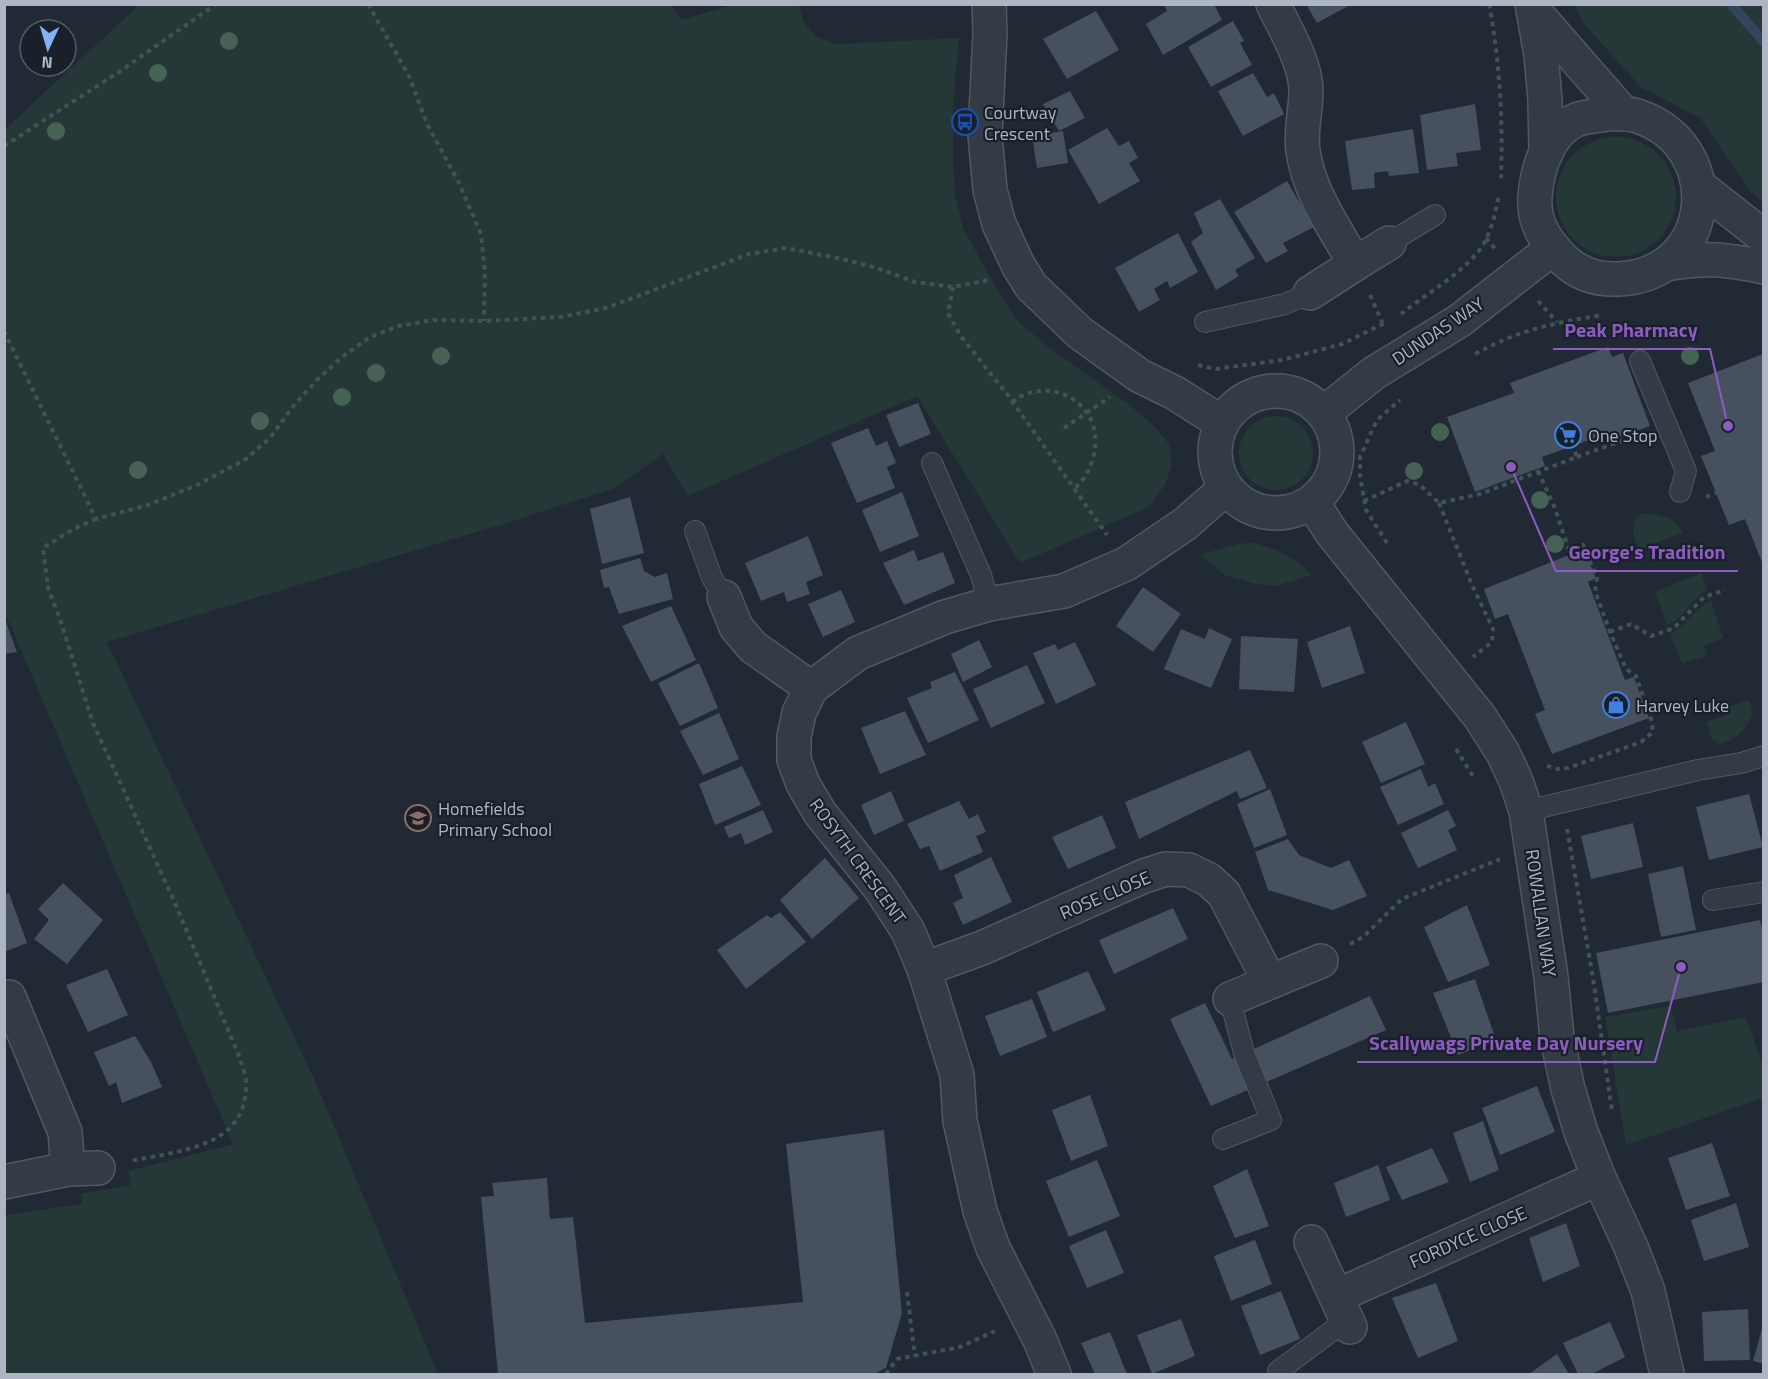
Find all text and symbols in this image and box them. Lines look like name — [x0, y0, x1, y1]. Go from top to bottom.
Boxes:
north arrow — [18, 18, 78, 78]
text: N — [41, 51, 53, 75]
place label: Courtway Crescent — [984, 99, 1057, 147]
bus stop icon: Courtway Crescent — [950, 107, 980, 137]
street label: DUNDAS WAY — [1386, 290, 1490, 372]
callout: Peak Pharmacy — [1553, 311, 1710, 349]
text: Peak Pharmacy — [1564, 314, 1698, 345]
supermarket icon: One Stop — [1553, 420, 1583, 450]
place label: One Stop — [1588, 422, 1658, 449]
callout: George's Tradition — [1556, 533, 1738, 571]
text: George's Tradition — [1568, 536, 1726, 567]
shop icon: Harvey Luke — [1601, 690, 1631, 720]
place label: Harvey Luke — [1636, 692, 1729, 719]
street label: ROSYTH CRESCENT — [803, 793, 913, 930]
place label: Homefields Primary School — [438, 795, 552, 843]
school or university icon: Homefields Primary School — [403, 803, 433, 833]
street label: ROWALLAN WAY — [1519, 848, 1563, 979]
street label: ROSE CLOSE — [1055, 864, 1155, 926]
callout: Scallywags Private Day Nursery — [1357, 1024, 1655, 1062]
text: Scallywags Private Day Nursery — [1369, 1027, 1643, 1058]
street label: FORDYCE CLOSE — [1405, 1199, 1531, 1275]

